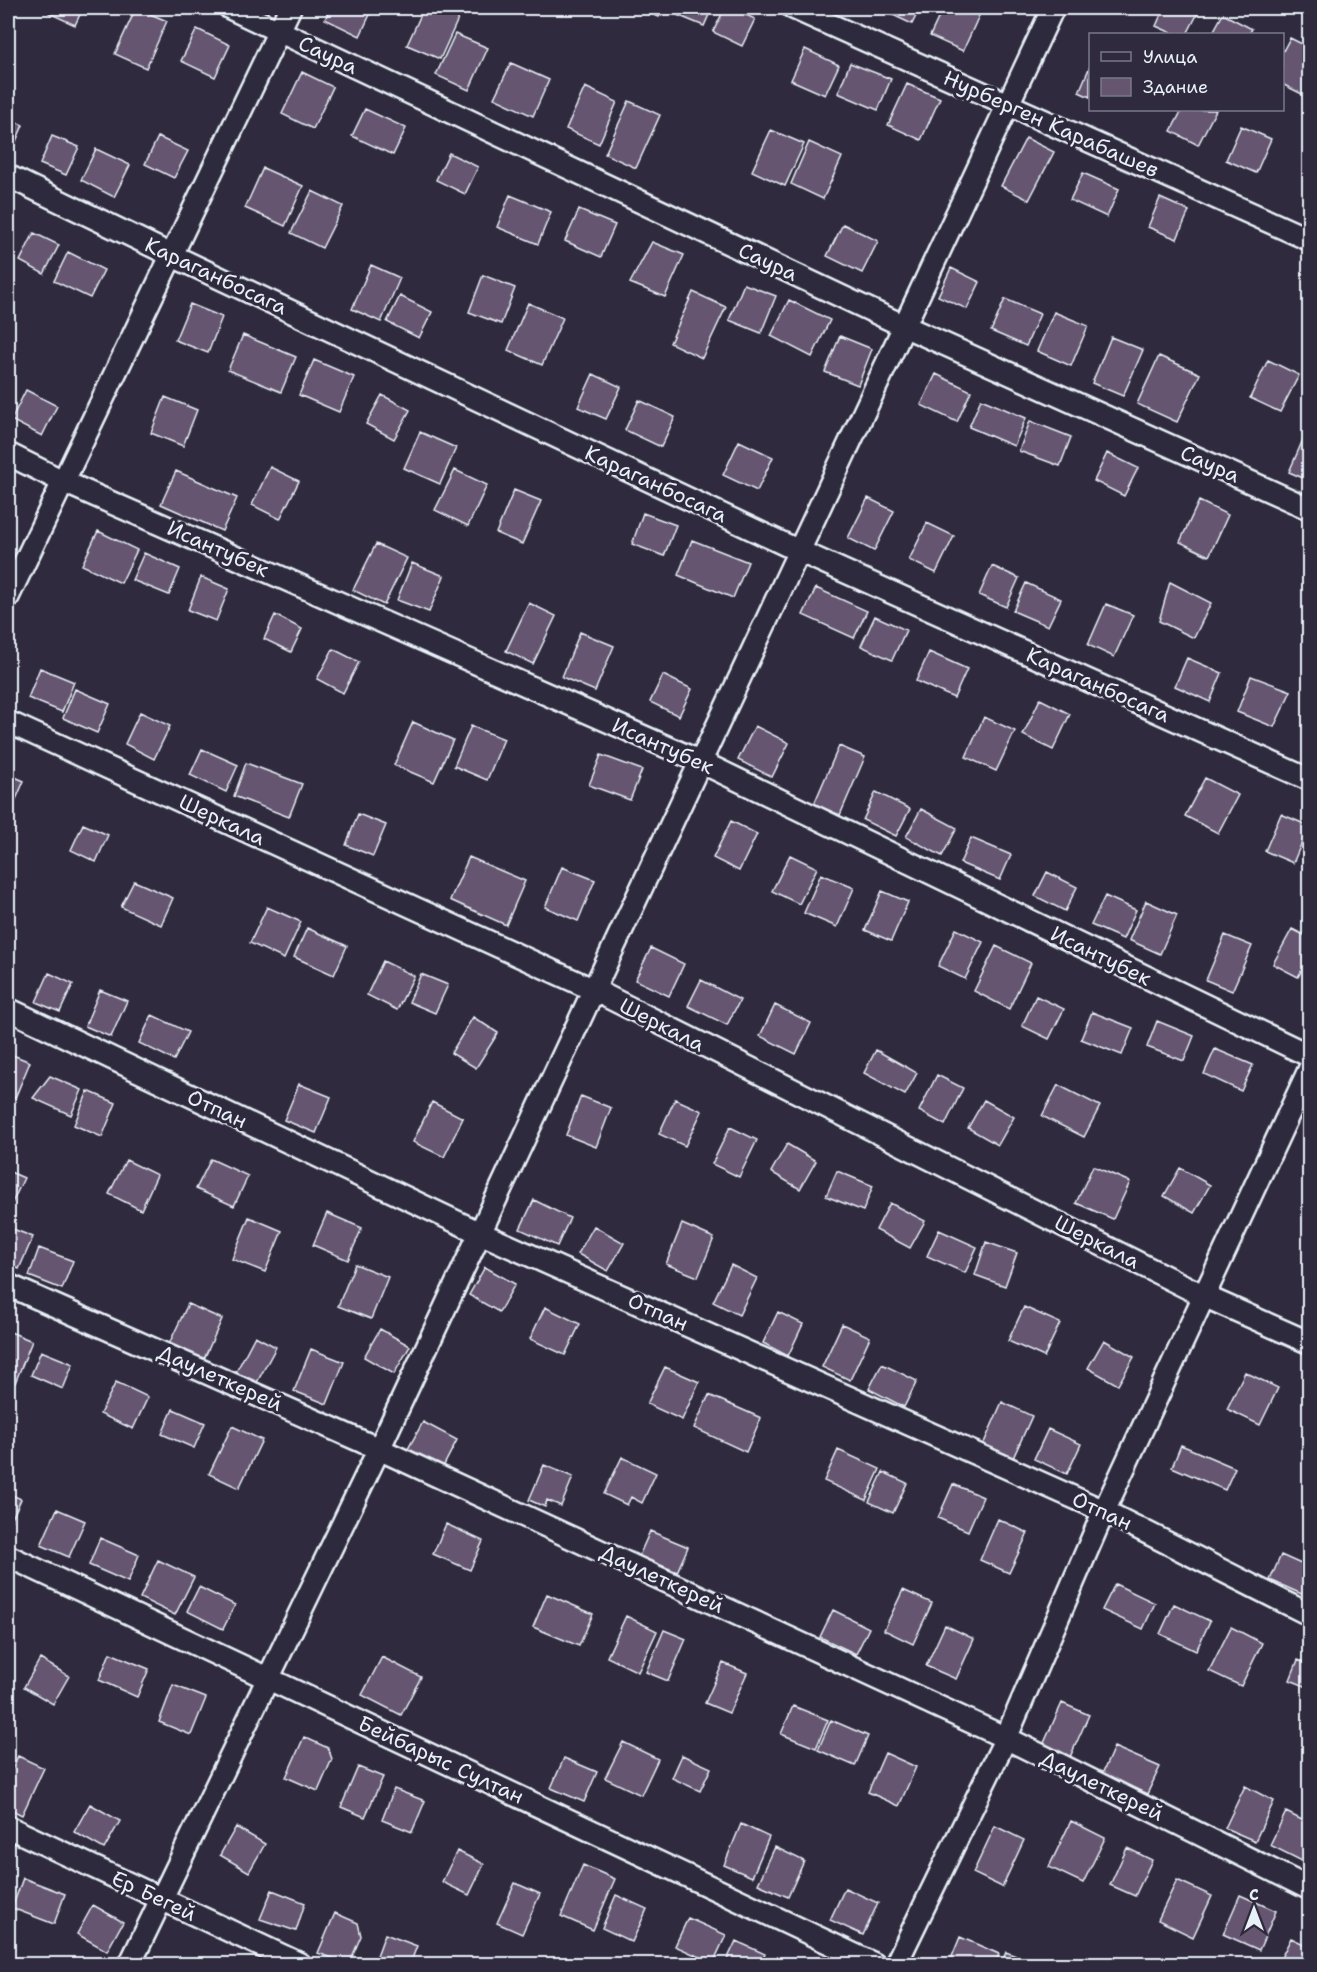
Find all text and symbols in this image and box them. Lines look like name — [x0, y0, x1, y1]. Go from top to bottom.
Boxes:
street label: Саура — [294, 29, 362, 81]
legend — [1089, 33, 1284, 111]
text: Улица — [1143, 45, 1197, 69]
street label: Нурберген Карабашев — [939, 64, 1163, 184]
text: Здание — [1143, 75, 1208, 99]
street label: Караганбосага — [140, 231, 292, 321]
street label: Саура — [734, 236, 802, 288]
street label: Караганбосага — [580, 439, 732, 529]
street label: Саура — [1176, 439, 1244, 489]
street label: Исантубек — [163, 514, 273, 584]
street label: Караганбосага — [1022, 641, 1174, 729]
street label: Исантубек — [608, 711, 718, 781]
street label: Шеркала — [174, 788, 270, 852]
street label: Исантубек — [1046, 920, 1156, 992]
street label: Шеркала — [615, 992, 709, 1058]
street label: Отпан — [182, 1083, 252, 1135]
street label: Шеркала — [1050, 1209, 1144, 1275]
street label: Отпан — [623, 1286, 693, 1338]
street label: Даулеткерей — [153, 1338, 287, 1418]
street label: Отпан — [1067, 1485, 1137, 1537]
street label: Даулеткерей — [595, 1538, 729, 1620]
street label: Бейбарыс Султан — [354, 1709, 528, 1811]
street label: Даулеткерей — [1036, 1744, 1168, 1828]
street label: Ер Бегей — [107, 1864, 201, 1928]
north arrow — [1224, 1879, 1284, 1939]
text: С — [1249, 1884, 1259, 1905]

